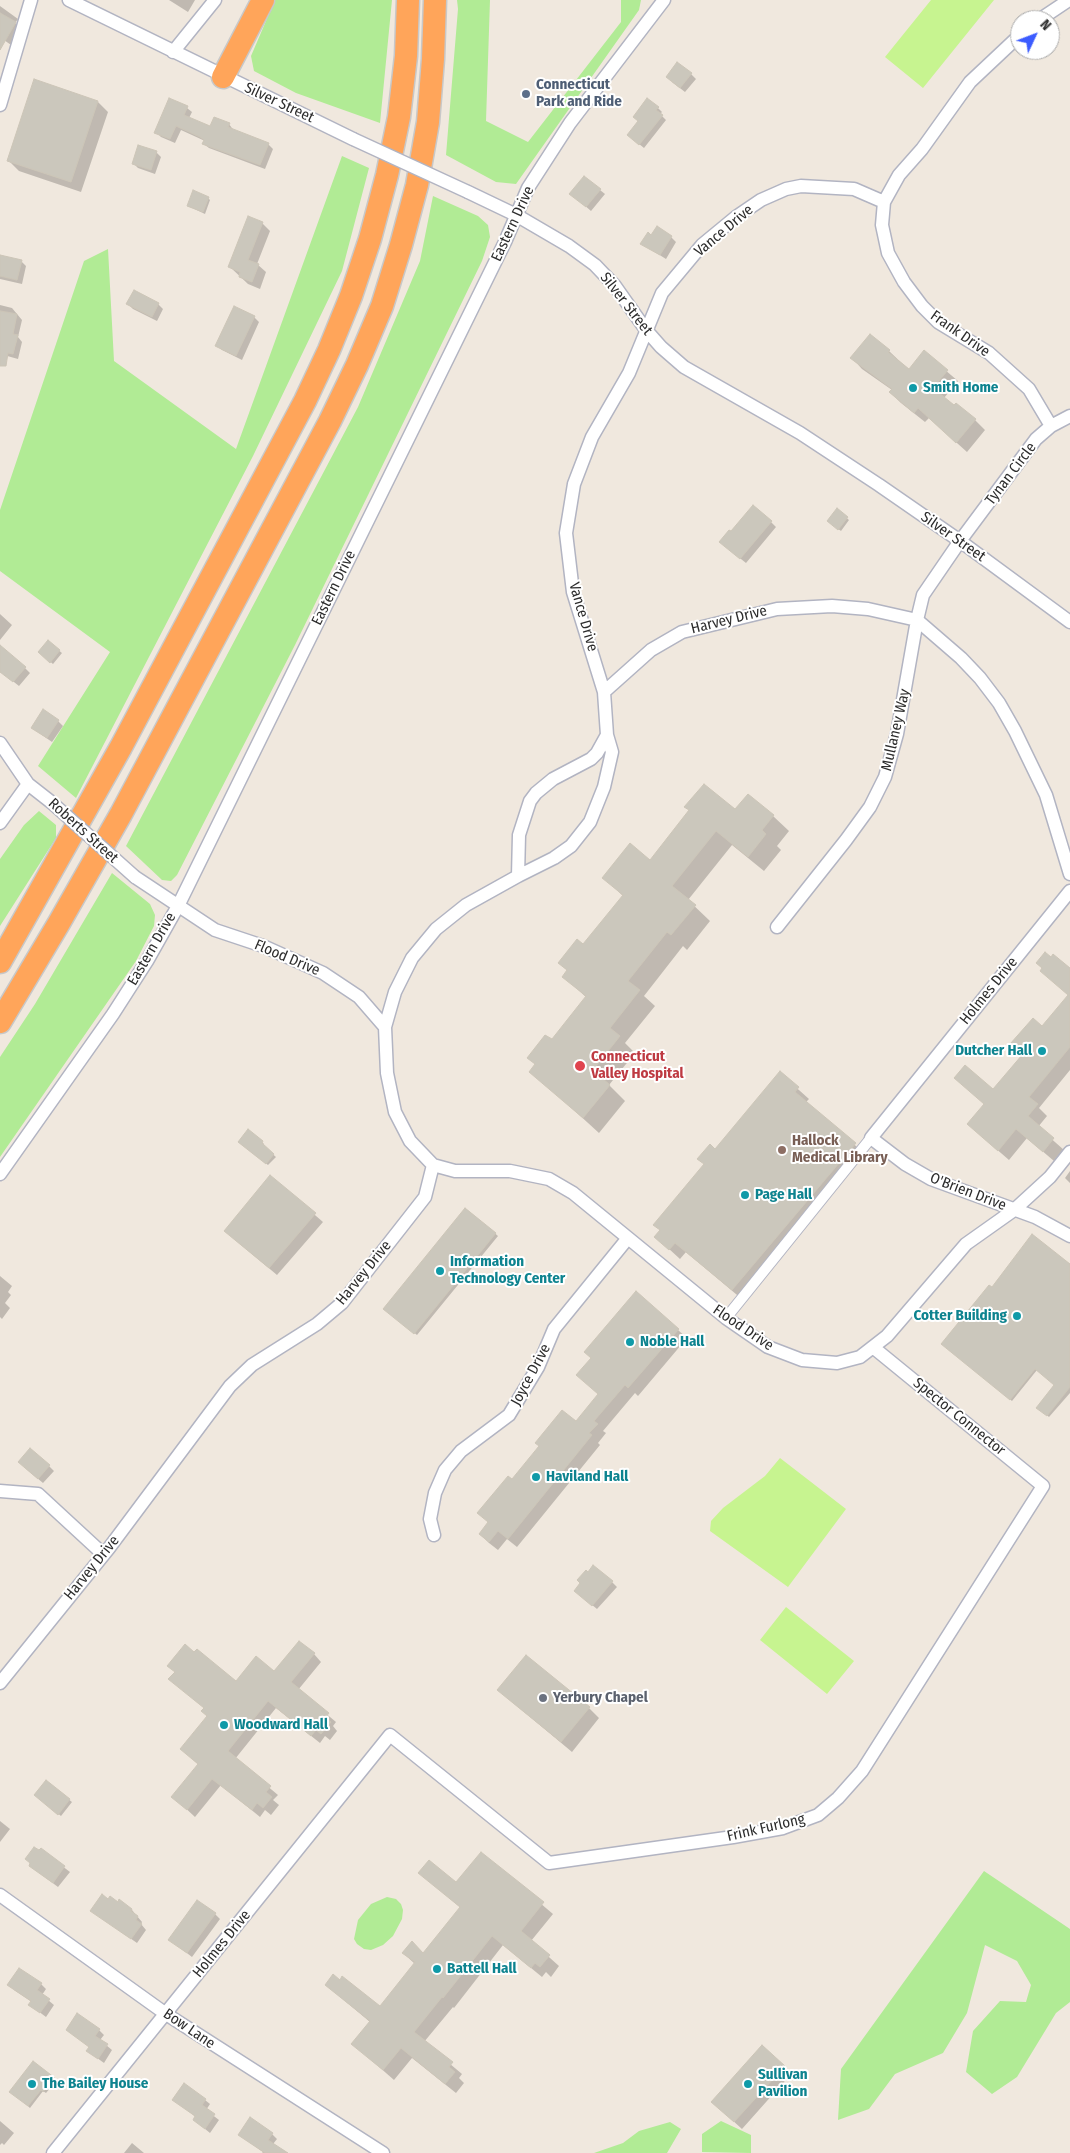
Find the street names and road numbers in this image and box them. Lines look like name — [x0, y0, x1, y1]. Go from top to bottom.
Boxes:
street label: Silver Street — [241, 79, 317, 127]
street label: Eastern Drive — [488, 183, 538, 265]
street label: Vance Drive — [691, 201, 757, 261]
street label: Silver Street — [596, 269, 656, 339]
street label: Frank Drive — [927, 307, 993, 361]
street label: Tynan Circle — [982, 439, 1040, 509]
street label: Silver Street — [917, 508, 989, 566]
street label: Eastern Drive — [308, 548, 360, 628]
street label: Vance Drive — [565, 580, 601, 654]
street label: Harvey Drive — [689, 602, 769, 638]
street label: Mullaney Way — [878, 687, 914, 773]
street label: Roberts Street — [44, 795, 122, 867]
street label: Eastern Drive — [124, 909, 180, 989]
street label: Flood Drive — [252, 936, 322, 980]
street label: Holmes Drive — [956, 954, 1022, 1028]
street label: O'Brien Drive — [927, 1169, 1009, 1215]
street label: Harvey Drive — [333, 1237, 395, 1309]
street label: Flood Drive — [709, 1301, 777, 1355]
street label: Joyce Drive — [507, 1341, 555, 1409]
street label: Spector Connector — [909, 1374, 1009, 1460]
street label: Harvey Drive — [61, 1532, 123, 1604]
street label: Frink Furlong — [725, 1810, 807, 1846]
street label: Holmes Drive — [189, 1907, 255, 1981]
street label: Bow Lane — [160, 2005, 218, 2053]

